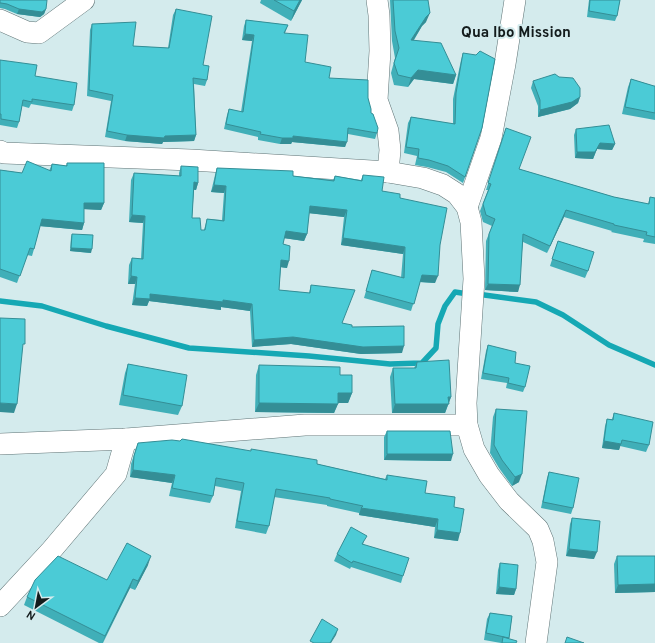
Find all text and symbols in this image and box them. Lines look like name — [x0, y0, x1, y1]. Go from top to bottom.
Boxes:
district label: Qua Ibo Mission — [461, 24, 571, 43]
north arrow — [16, 587, 56, 627]
text: N — [24, 607, 38, 623]

